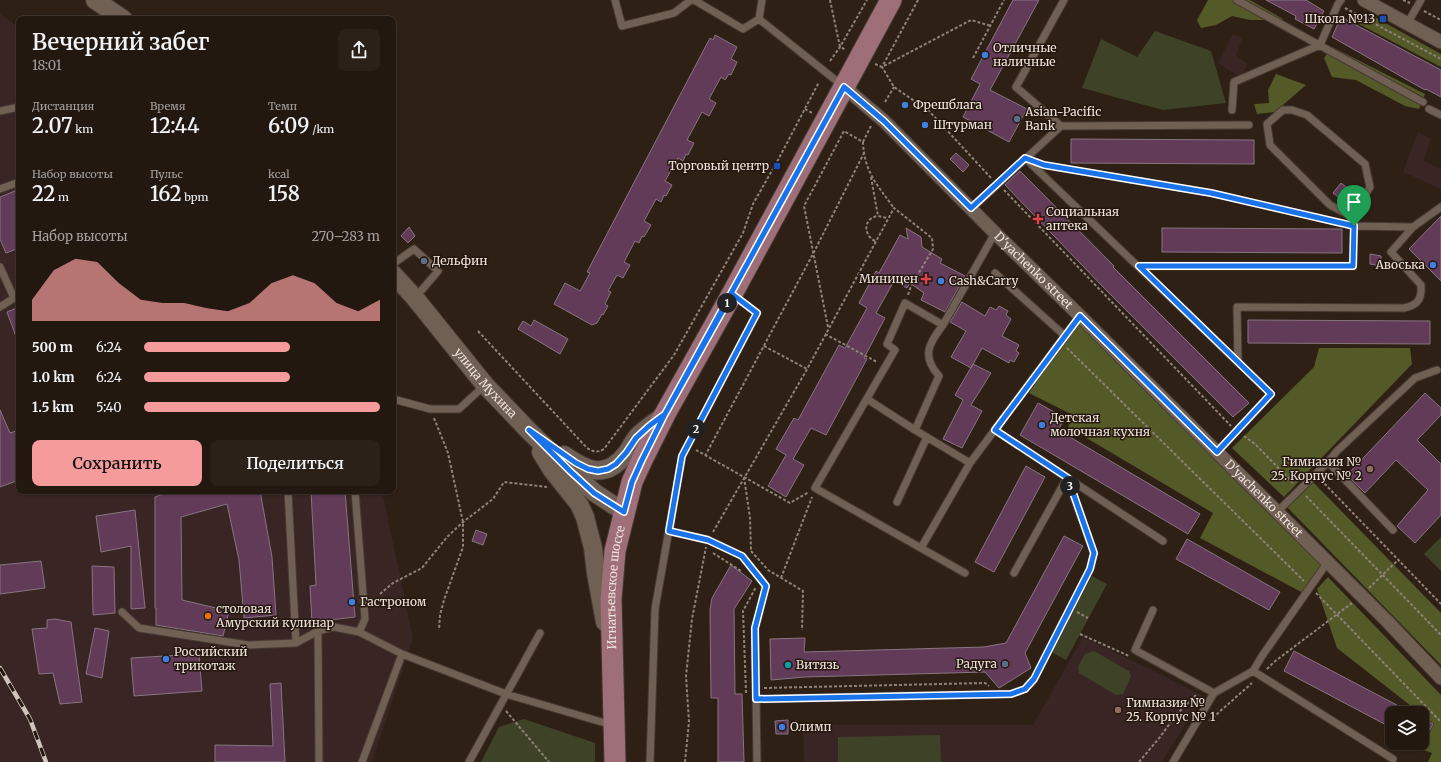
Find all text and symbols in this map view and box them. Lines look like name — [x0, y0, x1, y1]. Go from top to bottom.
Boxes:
place label: Школа №13 — [1304, 11, 1375, 26]
marker: Школа №13 — [1378, 14, 1388, 24]
text: Вечерний забег — [32, 28, 209, 56]
button: share — [338, 29, 380, 71]
place label: Отличные наличные — [993, 40, 1057, 69]
marker: Отличные наличные — [980, 50, 990, 60]
text: 18:01 — [32, 57, 62, 74]
place label: Фрешблага — [913, 97, 983, 112]
text: Дистанция — [32, 99, 94, 113]
text: Время — [150, 99, 186, 113]
text: Темп — [268, 99, 297, 113]
marker: Фрешблага — [900, 100, 910, 110]
place label: Asian-Pacific Bank — [1024, 104, 1101, 133]
text: 2.07 — [32, 113, 73, 138]
text: 12:44 — [150, 113, 199, 138]
text: 6:09 — [268, 113, 310, 138]
marker: Asian-Pacific Bank — [1012, 114, 1022, 124]
place label: Штурман — [933, 117, 992, 132]
marker: Штурман — [920, 120, 930, 130]
text: km — [73, 122, 93, 136]
text: /km — [310, 122, 334, 136]
place label: Торговый центр — [668, 158, 769, 173]
marker: Торговый центр — [772, 161, 782, 171]
text: Набор высоты — [32, 167, 113, 181]
text: Пульс — [150, 167, 183, 181]
text: kcal — [268, 167, 290, 181]
text: 22 — [32, 181, 55, 206]
text: 162 — [150, 181, 182, 206]
text: 158 — [268, 181, 300, 206]
pin — [1337, 185, 1371, 226]
text: m — [55, 190, 69, 204]
text: bpm — [182, 190, 209, 204]
icon: arrive — [1343, 191, 1365, 213]
place label: Социальная аптека — [1046, 204, 1119, 233]
marker: Социальная аптека — [1033, 214, 1043, 224]
text: Набор высоты — [32, 228, 128, 245]
text: 270–283 m — [312, 228, 380, 245]
street label: D'yachenko street — [991, 229, 1077, 312]
place label: Дельфин — [432, 253, 487, 268]
marker: Дельфин — [419, 256, 429, 266]
place label: Авоська — [1374, 257, 1426, 272]
marker: Авоська — [1428, 260, 1438, 270]
place label: Миницен — [859, 271, 918, 286]
place label: Cash&Carry — [949, 273, 1018, 288]
marker: Миницен — [921, 274, 931, 284]
marker: Cash&Carry — [936, 276, 946, 286]
pin: 1 — [717, 293, 737, 313]
text: 1 — [724, 296, 730, 310]
text: 500 m — [32, 339, 73, 356]
text: 6:24 — [96, 339, 122, 356]
street label: улица Мухина — [451, 345, 521, 421]
text: 1.0 km — [32, 369, 75, 386]
text: 6:24 — [96, 369, 122, 386]
text: 1.5 km — [32, 399, 74, 416]
text: 5:40 — [96, 399, 122, 416]
place label: Детская молочная кухня — [1050, 410, 1150, 439]
pin: 2 — [686, 419, 706, 439]
marker: Детская молочная кухня — [1037, 420, 1047, 430]
text: 2 — [693, 422, 699, 436]
button: Сохранить — [32, 440, 202, 486]
button: Поделиться — [210, 440, 380, 486]
place label: Гимназия № 25. Корпус № 2 — [1271, 454, 1362, 483]
street label: D'yachenko street — [1222, 456, 1307, 540]
marker: Гимназия № 25. Корпус № 2 — [1365, 464, 1375, 474]
pin: 3 — [1060, 476, 1080, 496]
text: 3 — [1067, 479, 1073, 493]
street label: Игнатьевское шоссе — [603, 524, 628, 650]
place label: Гастроном — [360, 594, 427, 609]
marker: Гастроном — [347, 597, 357, 607]
place label: столовая Амурский кулинар — [215, 601, 334, 630]
marker: столовая Амурский кулинар — [203, 611, 213, 621]
place label: Российский трикотаж — [174, 644, 247, 673]
marker: Российский трикотаж — [161, 654, 171, 664]
place label: Радуга — [956, 656, 998, 671]
place label: Витязь — [796, 657, 840, 672]
marker: Радуга — [1000, 659, 1010, 669]
marker: Витязь — [783, 660, 793, 670]
place label: Гимназия № 25. Корпус № 1 — [1126, 695, 1216, 724]
marker: Гимназия № 25. Корпус № 1 — [1113, 705, 1123, 715]
map controls — [1385, 706, 1429, 750]
button: layers — [1385, 706, 1429, 750]
place label: Олимп — [790, 719, 832, 734]
marker: Олимп — [777, 722, 787, 732]

